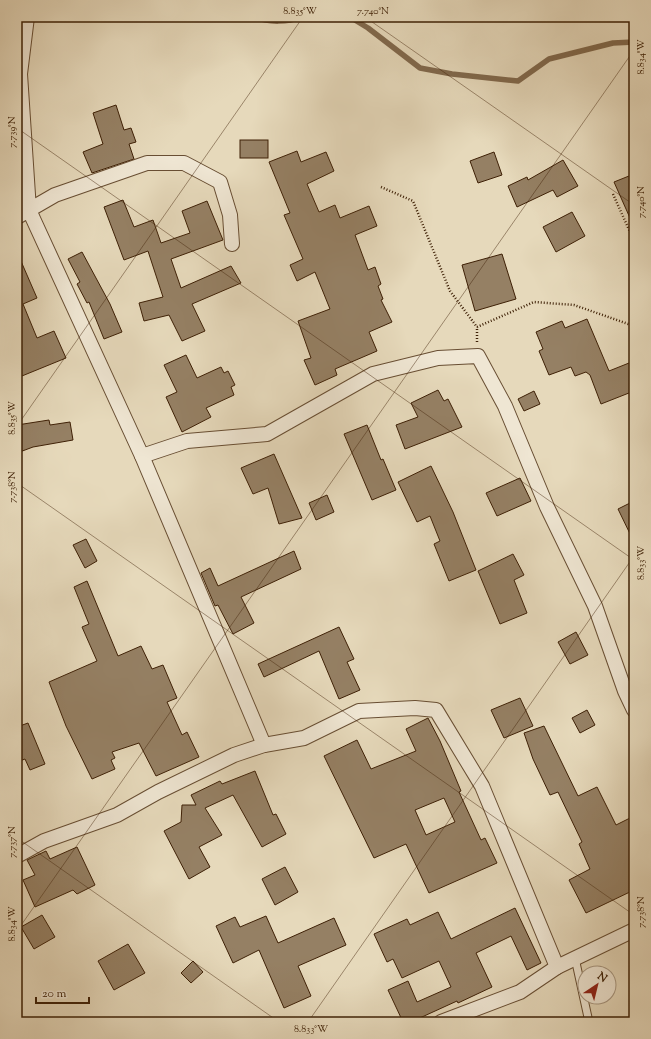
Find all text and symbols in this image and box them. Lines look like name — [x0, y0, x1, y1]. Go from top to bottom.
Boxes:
text: 8.835°W — [283, 4, 317, 19]
text: 7.740°N — [357, 4, 389, 19]
text: 8.834°W — [634, 39, 649, 75]
text: 7.739°N — [5, 116, 20, 148]
text: 7.740°N — [634, 186, 649, 218]
text: 8.835°W — [5, 401, 20, 435]
text: 7.738°N — [5, 471, 20, 503]
text: 8.833°W — [634, 546, 649, 580]
text: 7.737°N — [5, 826, 20, 858]
text: 7.738°N — [634, 896, 649, 928]
text: 8.834°W — [5, 906, 20, 942]
north arrow — [577, 965, 617, 1005]
text: N — [593, 968, 611, 987]
scale bar — [36, 979, 89, 1005]
text: 20 m — [42, 985, 67, 1003]
text: 8.833°W — [294, 1022, 328, 1037]

